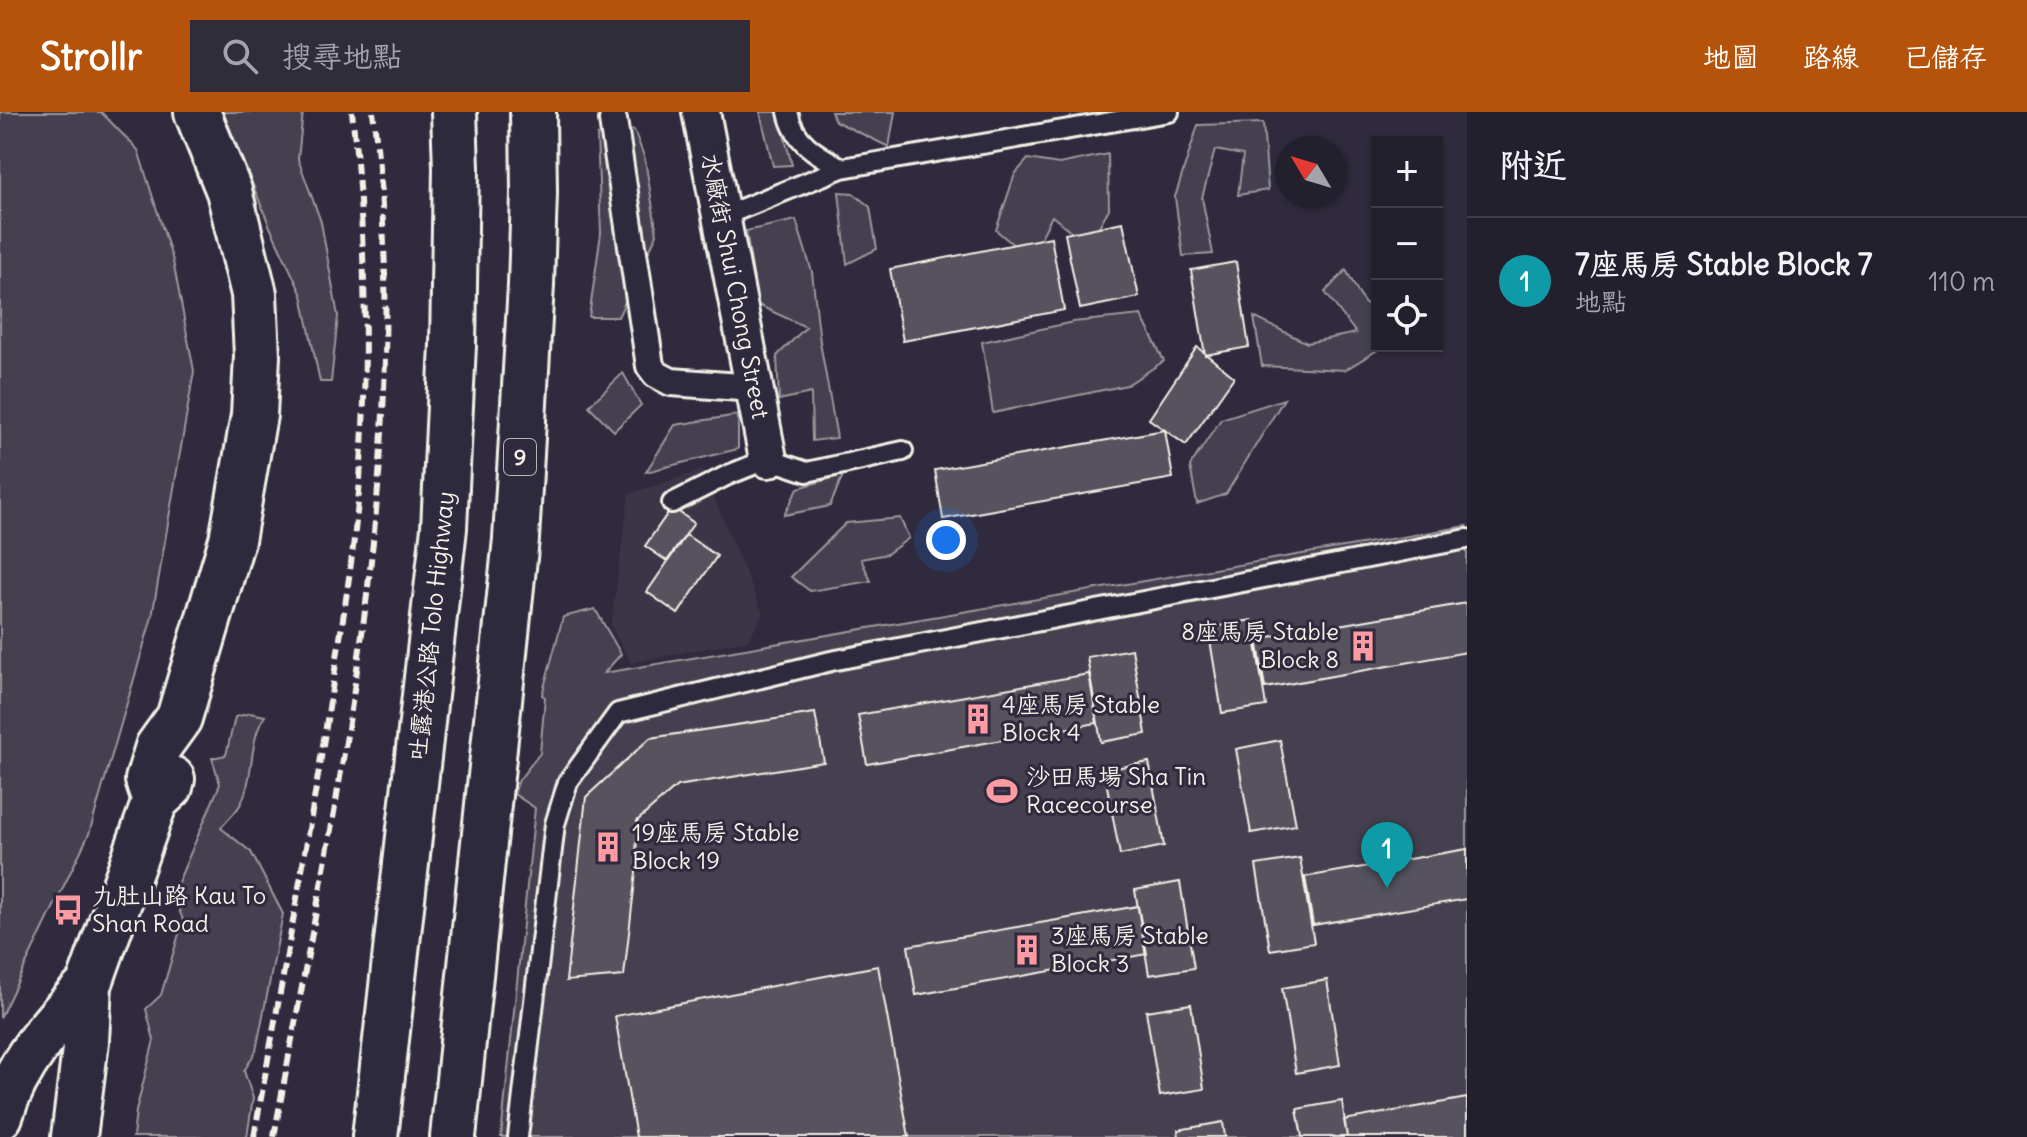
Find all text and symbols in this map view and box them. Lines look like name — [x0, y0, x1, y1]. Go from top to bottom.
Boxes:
search box — [190, 20, 750, 92]
text: Strollr — [40, 33, 142, 80]
icon: search — [218, 34, 262, 78]
text: 搜尋地點 — [282, 37, 402, 75]
text: 地圖 — [1703, 39, 1759, 75]
text: 路線 — [1803, 39, 1859, 75]
text: 已儲存 — [1903, 39, 1987, 75]
north arrow — [1275, 136, 1347, 208]
map controls — [1371, 136, 1443, 352]
button: + — [1371, 136, 1443, 208]
text: 附近 — [1499, 143, 1567, 186]
street label: 水廠街 Shui Chong Street — [695, 150, 776, 421]
button: − — [1371, 208, 1443, 280]
text: 7座馬房 Stable Block 7 — [1575, 245, 1872, 283]
text: 1 — [1520, 265, 1530, 298]
text: 110 m — [1928, 265, 1995, 298]
button: locate — [1371, 280, 1443, 352]
text: 地點 — [1575, 285, 1627, 318]
road number: 9 — [504, 439, 536, 475]
street label: 吐露港公路 Tolo Highway — [402, 490, 460, 762]
your location — [926, 520, 966, 560]
place label: 8座馬房 Stable Block 8 — [1181, 616, 1339, 674]
building icon: 8座馬房 Stable Block 8 — [1346, 629, 1380, 663]
place label: 4座馬房 Stable Block 4 — [1002, 689, 1160, 747]
building icon: 4座馬房 Stable Block 4 — [961, 702, 995, 736]
place label: 沙田馬場 Sha Tin Racecourse — [1026, 761, 1206, 819]
sports icon: 沙田馬場 Sha Tin Racecourse — [985, 774, 1019, 808]
place label: 19座馬房 Stable Block 19 — [632, 817, 799, 875]
pin: 1 — [1361, 822, 1413, 888]
building icon: 19座馬房 Stable Block 19 — [591, 830, 625, 864]
place label: 九肚山路 Kau To Shan Road — [92, 880, 266, 938]
bus stop icon: 九肚山路 Kau To Shan Road — [51, 893, 85, 927]
place label: 3座馬房 Stable Block 3 — [1051, 920, 1209, 978]
building icon: 3座馬房 Stable Block 3 — [1010, 933, 1044, 967]

